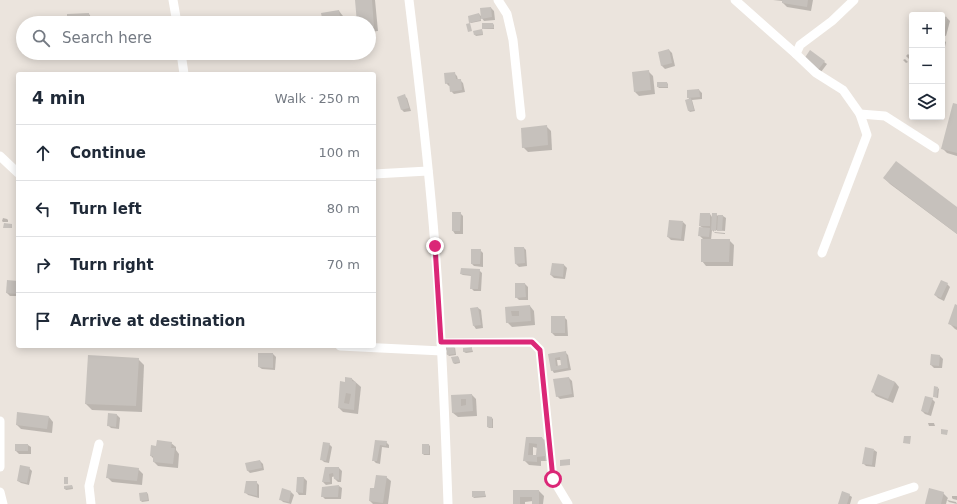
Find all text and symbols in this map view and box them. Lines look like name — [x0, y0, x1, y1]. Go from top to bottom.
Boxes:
map controls — [909, 12, 945, 120]
button: + — [909, 12, 945, 48]
search box — [16, 16, 376, 60]
icon: search — [30, 27, 52, 49]
text: Search here — [62, 29, 152, 47]
button: − — [909, 48, 945, 84]
button: layers — [909, 84, 945, 120]
text: 4 min — [32, 88, 85, 108]
text: Walk · 250 m — [275, 91, 360, 106]
icon: ahead — [32, 142, 54, 164]
text: Continue — [70, 144, 146, 162]
text: 100 m — [318, 145, 360, 160]
icon: left — [32, 198, 54, 220]
text: Turn left — [70, 200, 142, 218]
text: 80 m — [327, 201, 360, 216]
route end — [426, 237, 444, 255]
icon: right — [32, 254, 54, 276]
text: Turn right — [70, 256, 154, 274]
text: 70 m — [327, 257, 360, 272]
icon: arrive — [32, 310, 54, 332]
text: Arrive at destination — [70, 312, 245, 330]
route start — [544, 470, 562, 488]

